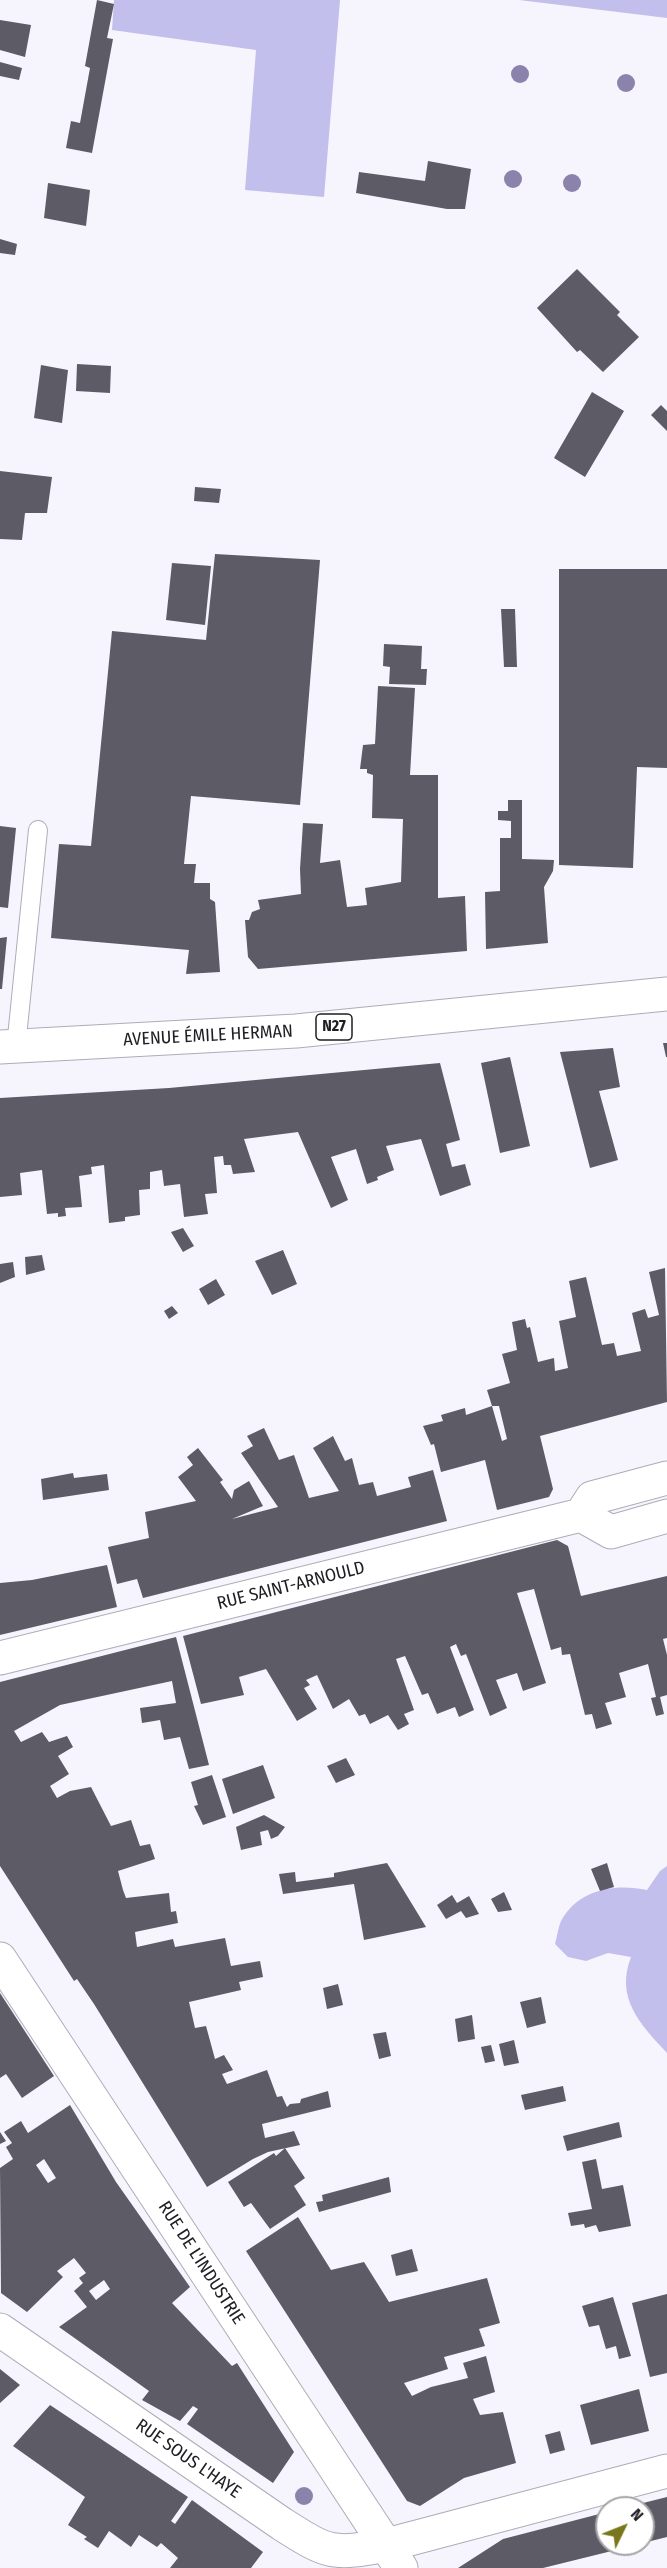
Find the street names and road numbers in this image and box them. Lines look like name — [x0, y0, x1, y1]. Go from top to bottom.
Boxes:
road number: N27 — [316, 1014, 352, 1040]
street label: AVENUE ÉMILE HERMAN — [123, 1021, 293, 1051]
street label: RUE SAINT-ARNOULD — [215, 1557, 367, 1615]
street label: RUE DE L'INDUSTRIE — [153, 2197, 249, 2329]
street label: RUE SOUS L'HAYE — [131, 2415, 245, 2503]

